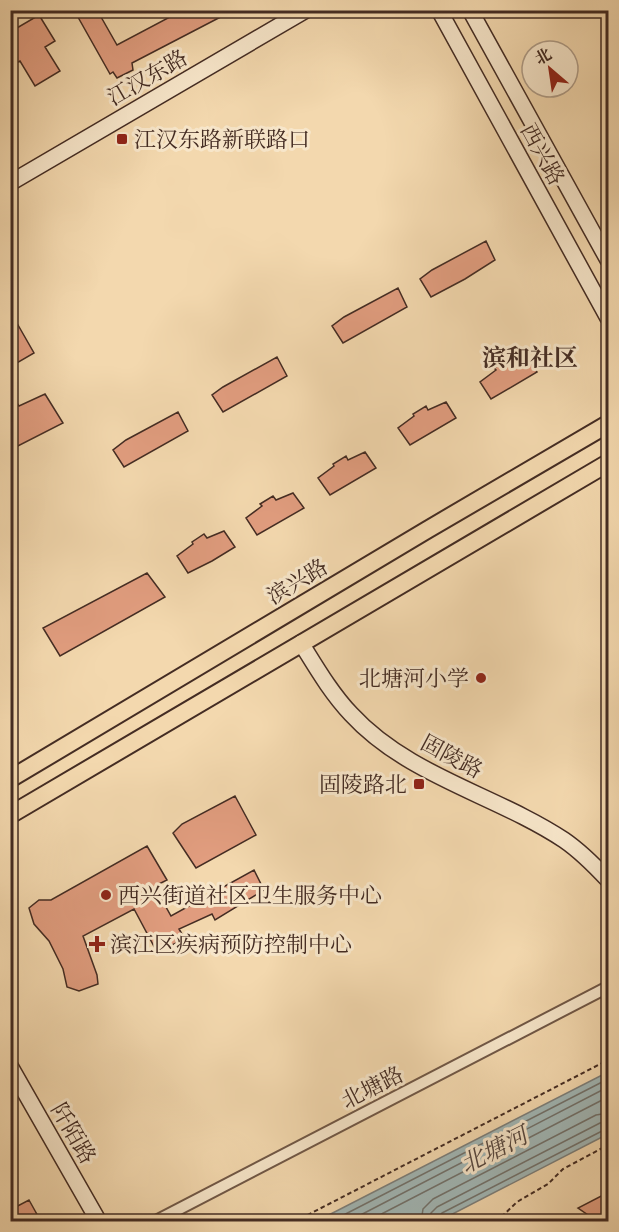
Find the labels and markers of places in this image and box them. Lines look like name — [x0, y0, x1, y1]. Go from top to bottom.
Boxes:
place label: 江汉东路新联路口 — [134, 125, 310, 155]
marker: 江汉东路新联路口 — [115, 132, 129, 146]
place label: 北塘河小学 — [359, 664, 469, 694]
marker: 北塘河小学 — [474, 671, 488, 685]
place label: 固陵路北 — [319, 770, 407, 800]
marker: 固陵路北 — [412, 777, 426, 791]
place label: 西兴街道社区卫生服务中心 — [118, 881, 382, 911]
marker: 西兴街道社区卫生服务中心 — [99, 888, 113, 902]
place label: 滨江区疾病预防控制中心 — [110, 930, 352, 960]
marker: 滨江区疾病预防控制中心 — [88, 935, 106, 953]

